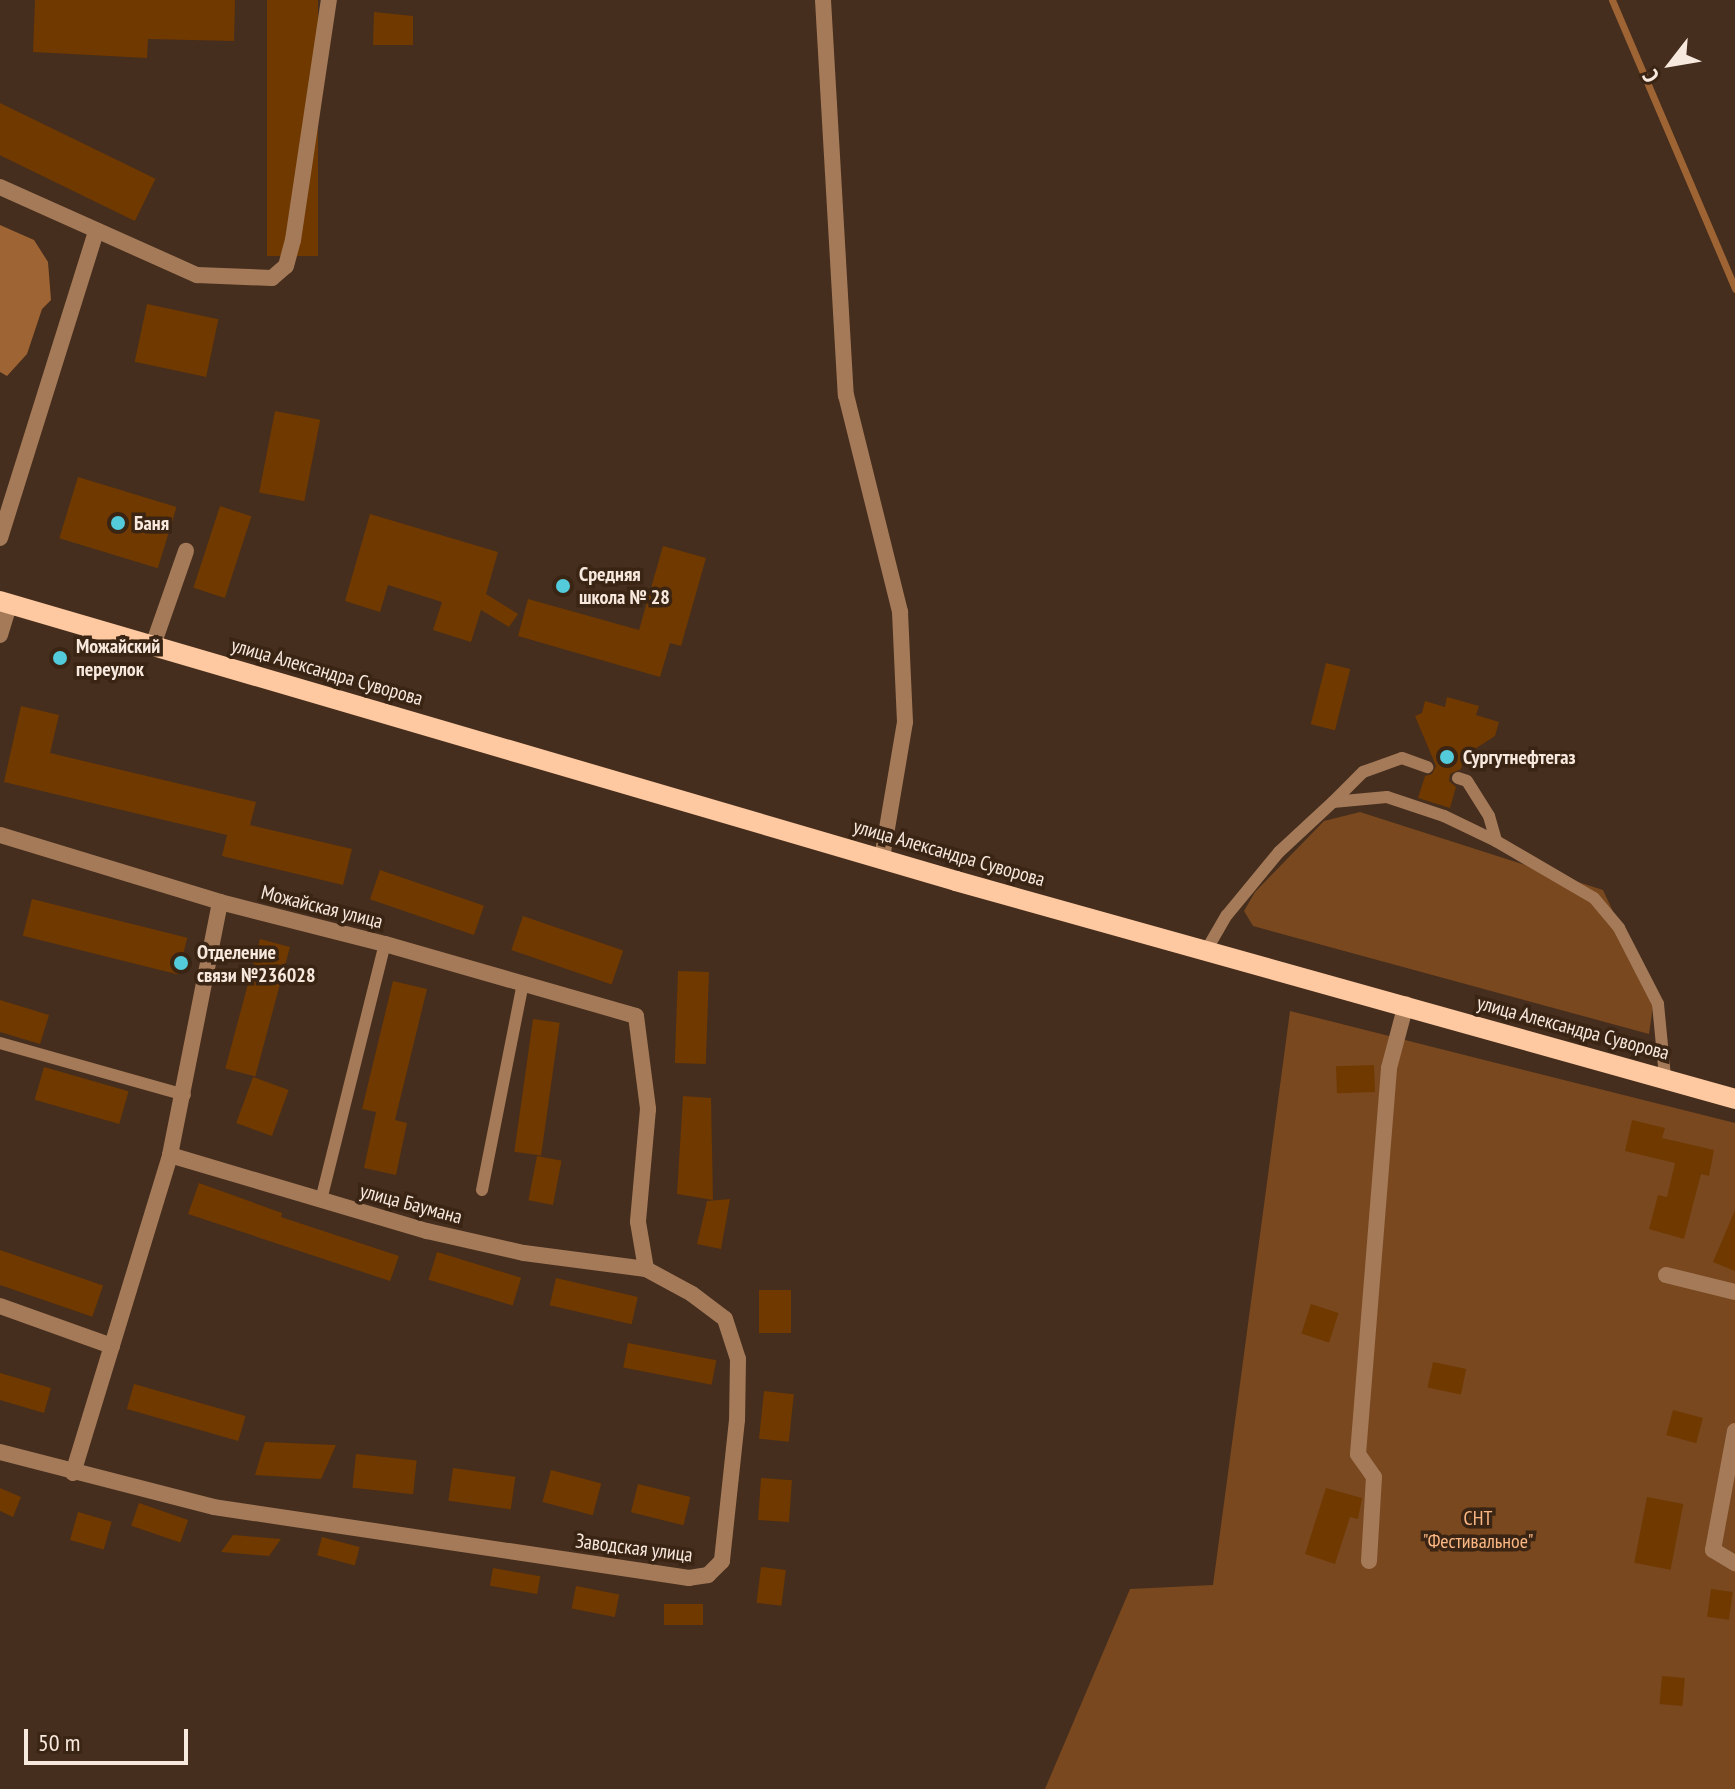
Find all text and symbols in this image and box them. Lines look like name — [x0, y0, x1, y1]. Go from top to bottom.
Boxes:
north arrow — [1631, 24, 1711, 104]
text: С — [1636, 65, 1665, 88]
place label: Баня — [134, 511, 169, 535]
marker: Баня — [109, 514, 127, 532]
place label: Средняя школа № 28 — [579, 562, 670, 609]
marker: Средняя школа № 28 — [554, 577, 572, 595]
street label: улица Александра Суворова — [228, 633, 426, 711]
place label: Можайский переулок — [76, 634, 160, 681]
marker: Можайский переулок — [51, 649, 69, 667]
place label: Сургутнефтегаз — [1463, 745, 1576, 769]
marker: Сургутнефтегаз — [1438, 748, 1456, 766]
street label: улица Александра Суворова — [850, 814, 1048, 892]
street label: Можайская улица — [259, 880, 385, 934]
place label: Отделение связи №236028 — [197, 940, 315, 987]
marker: Отделение связи №236028 — [172, 954, 190, 972]
street label: улица Александра Суворова — [1474, 991, 1672, 1065]
street label: улица Баумана — [357, 1179, 465, 1229]
park label: СНТ "Фестивальное" — [1423, 1507, 1533, 1554]
street label: Заводская улица — [574, 1529, 694, 1567]
scale bar — [28, 1713, 192, 1763]
text: 50 m — [38, 1727, 80, 1758]

